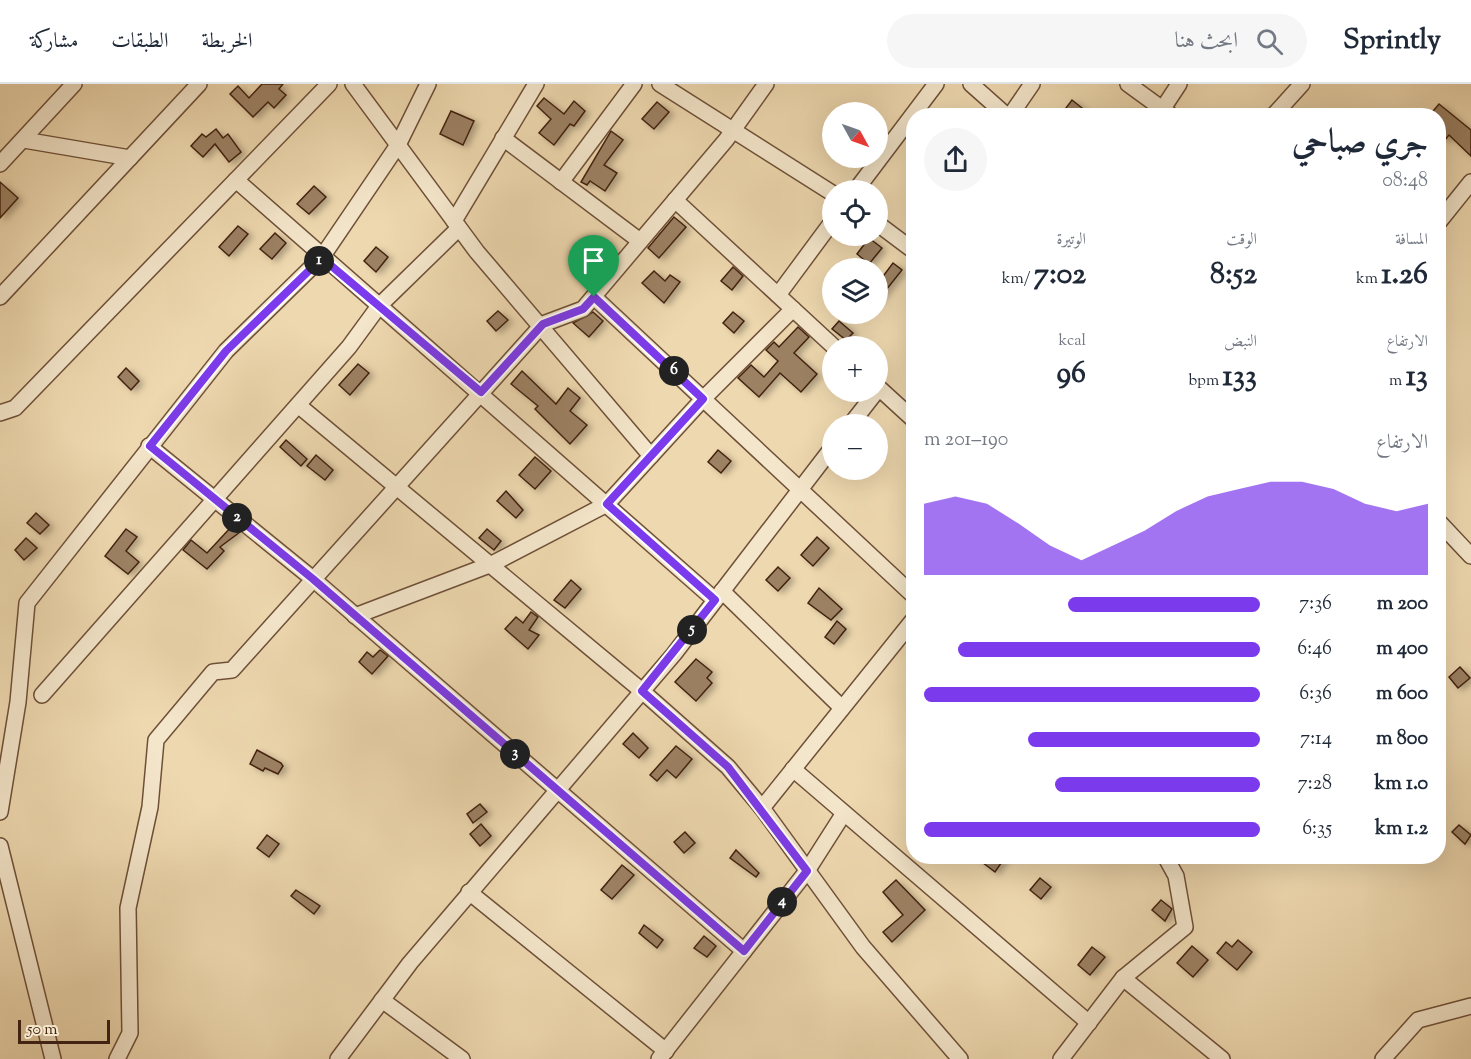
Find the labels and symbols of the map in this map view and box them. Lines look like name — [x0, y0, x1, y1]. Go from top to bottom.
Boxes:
north arrow — [822, 102, 888, 168]
pin — [568, 235, 619, 297]
pin: 1 — [304, 246, 334, 276]
pin: 6 — [659, 356, 689, 386]
pin: 2 — [222, 503, 252, 533]
pin: 5 — [677, 615, 707, 645]
pin: 3 — [500, 739, 530, 769]
pin: 4 — [767, 887, 797, 917]
scale bar — [18, 1017, 110, 1044]

